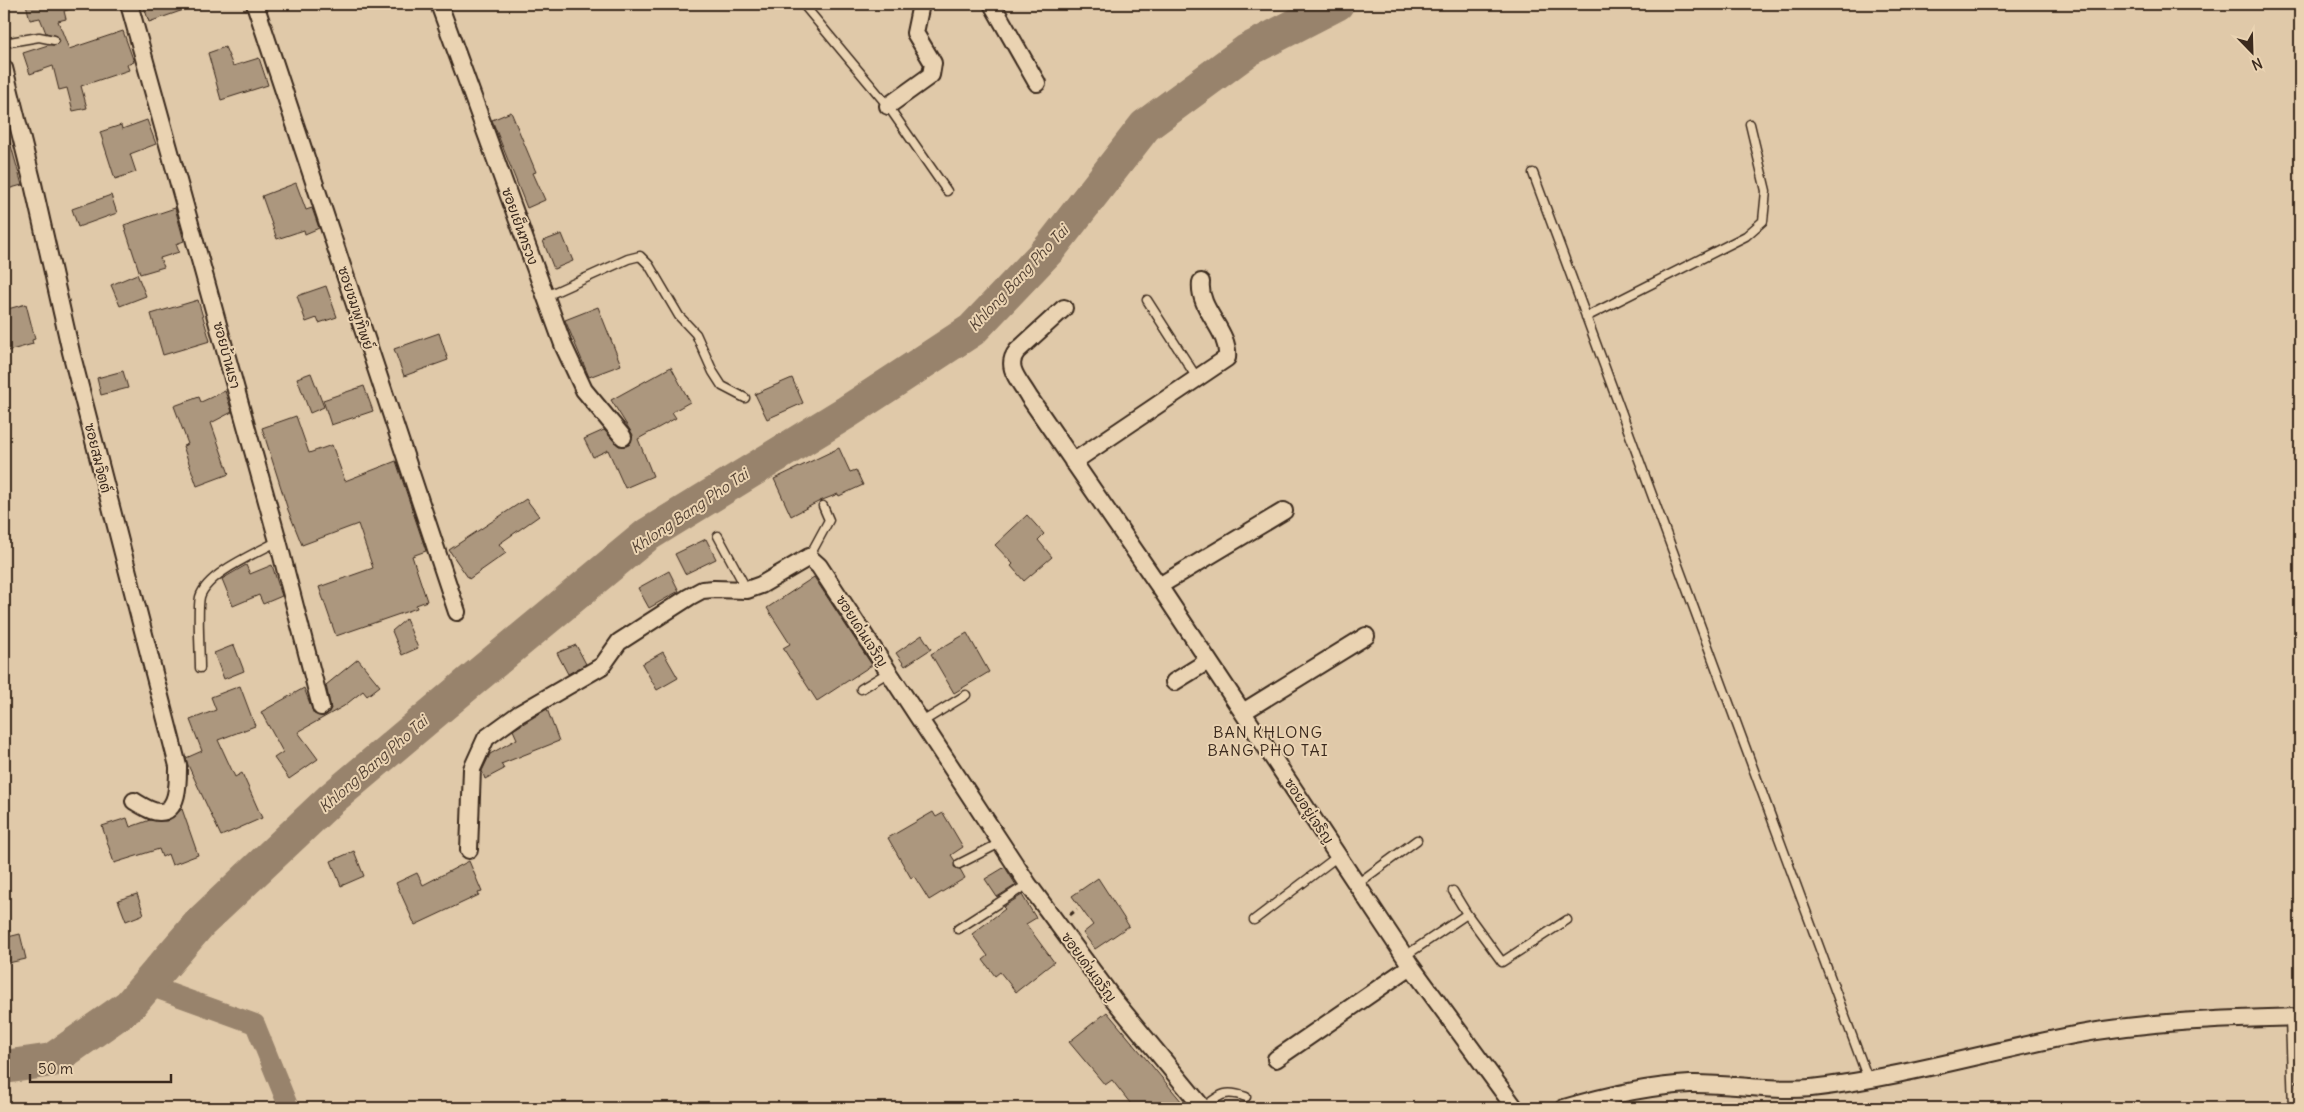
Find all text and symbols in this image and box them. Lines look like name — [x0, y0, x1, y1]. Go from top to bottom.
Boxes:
north arrow — [2226, 28, 2276, 78]
text: N — [2249, 54, 2265, 74]
street label: ซอยเย็นทรวง — [498, 185, 542, 267]
water label: Khlong Bang Pho Tai — [964, 220, 1073, 335]
street label: ซอยชมพูทิพย์ — [333, 264, 378, 352]
street label: ซอยบ้านเรา — [209, 320, 245, 390]
street label: ซอยสมจิตต์ — [81, 421, 115, 495]
water label: Khlong Bang Pho Tai — [627, 464, 753, 557]
street label: ซอยเด่นเจริญ — [832, 592, 892, 670]
water label: Khlong Bang Pho Tai — [315, 711, 432, 816]
district label: BAN KHLONG BANG PHO TAI — [1207, 722, 1329, 760]
street label: ซอยอยู่เจริญ — [1280, 775, 1338, 848]
street label: ซอยเด่นเจริญ — [1058, 929, 1120, 1005]
scale bar — [30, 1052, 171, 1084]
text: 50 m — [38, 1059, 73, 1078]

